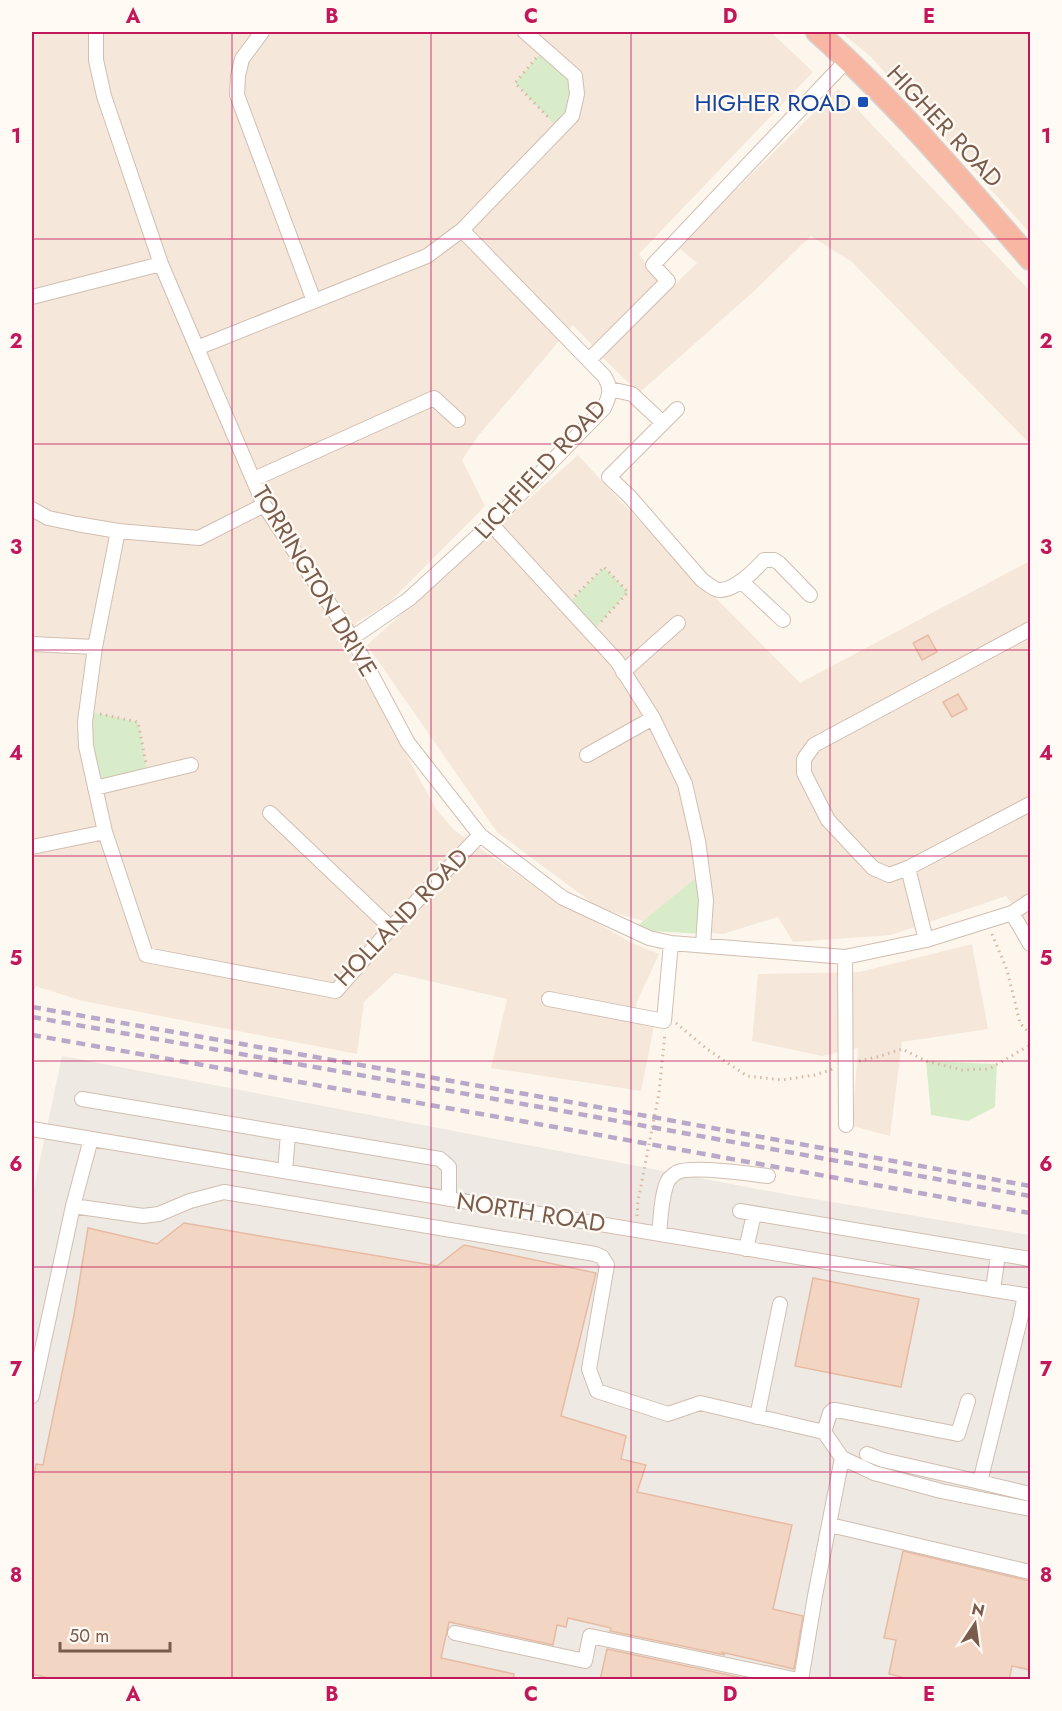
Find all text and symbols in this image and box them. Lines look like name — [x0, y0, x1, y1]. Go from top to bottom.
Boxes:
text: A — [125, 2, 141, 31]
text: B — [325, 2, 339, 31]
text: C — [524, 2, 538, 31]
text: D — [723, 2, 737, 31]
text: E — [923, 2, 935, 31]
street label: HIGHER ROAD — [879, 57, 1011, 195]
place label: HIGHER ROAD — [695, 85, 851, 120]
marker: HIGHER ROAD — [856, 95, 870, 109]
text: 1 — [11, 122, 21, 151]
text: 1 — [1041, 122, 1051, 151]
text: 2 — [9, 327, 23, 356]
text: 2 — [1039, 327, 1053, 356]
street label: LICHFIELD ROAD — [466, 391, 614, 547]
street label: TORRINGTON DRIVE — [244, 479, 386, 683]
text: 3 — [10, 533, 22, 562]
text: 3 — [1040, 533, 1052, 562]
text: 4 — [9, 739, 23, 768]
text: 4 — [1039, 739, 1053, 768]
street label: HOLLAND ROAD — [326, 840, 476, 994]
text: 5 — [10, 944, 23, 973]
text: 5 — [1040, 944, 1053, 973]
text: 6 — [9, 1150, 23, 1179]
text: 6 — [1039, 1150, 1053, 1179]
street label: NORTH ROAD — [454, 1183, 608, 1241]
text: 7 — [10, 1355, 23, 1384]
text: 7 — [1040, 1355, 1053, 1384]
text: 8 — [10, 1561, 22, 1590]
text: 8 — [1040, 1561, 1052, 1590]
north arrow — [945, 1594, 1005, 1654]
text: N — [969, 1597, 987, 1623]
scale bar — [60, 1615, 170, 1653]
text: 50 m — [69, 1623, 109, 1649]
text: A — [125, 1680, 141, 1709]
text: B — [325, 1680, 339, 1709]
text: C — [524, 1680, 538, 1709]
text: D — [723, 1680, 737, 1709]
text: E — [923, 1680, 935, 1709]

